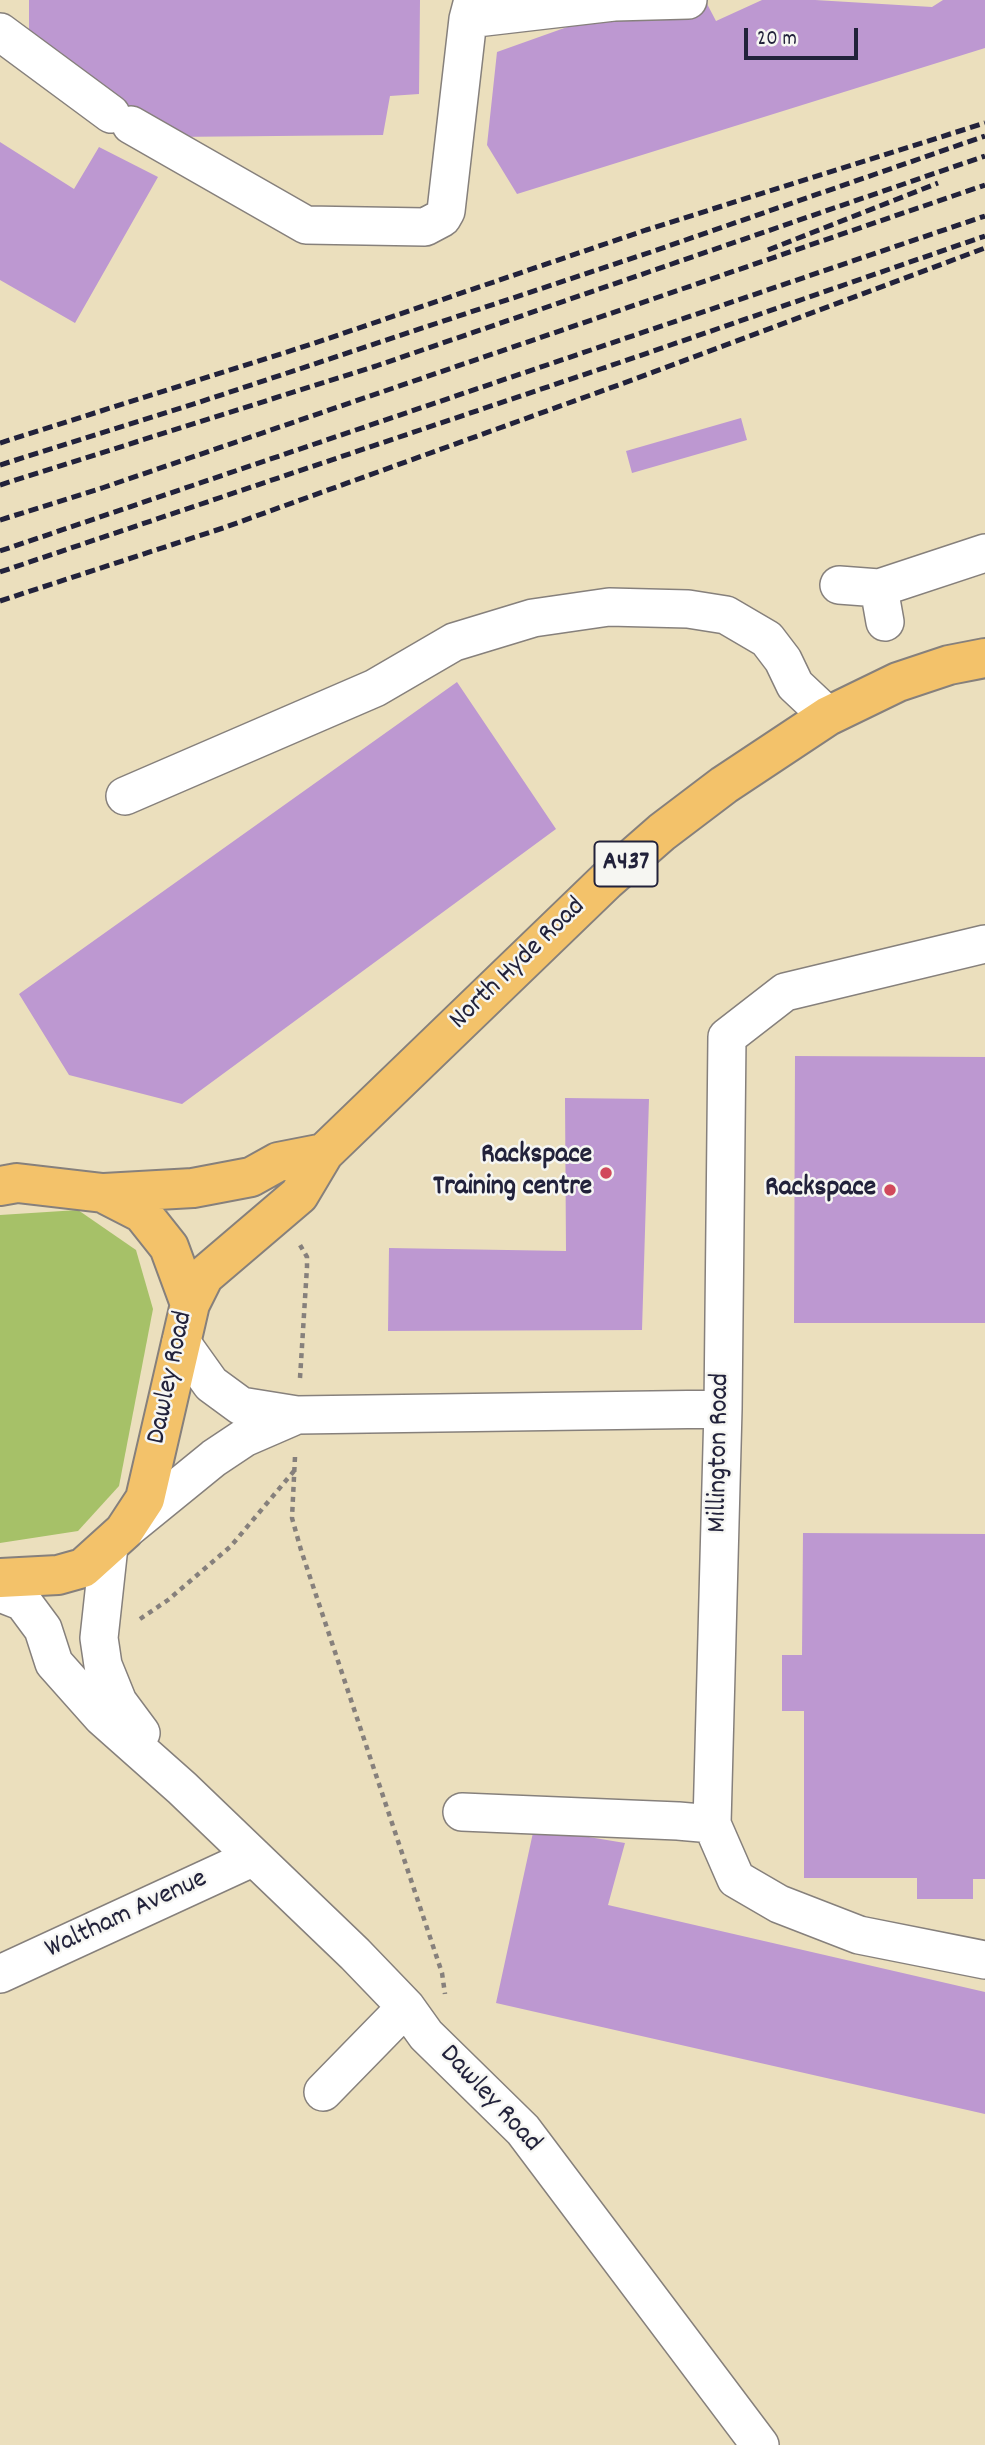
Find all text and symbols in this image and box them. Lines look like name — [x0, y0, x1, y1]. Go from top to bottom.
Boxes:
scale bar — [747, 14, 861, 58]
text: 20 m — [757, 25, 797, 55]
road number: A437 — [594, 842, 658, 886]
street label: North Hyde Road — [444, 892, 594, 1038]
place label: Rackspace Training centre — [433, 1140, 592, 1206]
marker: Rackspace Training centre — [598, 1165, 614, 1181]
place label: Rackspace — [765, 1173, 876, 1207]
marker: Rackspace — [882, 1182, 898, 1198]
street label: Dawley Road — [142, 1309, 202, 1447]
street label: Millington Road — [703, 1373, 739, 1533]
street label: Waltham Avenue — [41, 1864, 213, 1968]
street label: Dawley Road — [431, 2039, 547, 2161]

